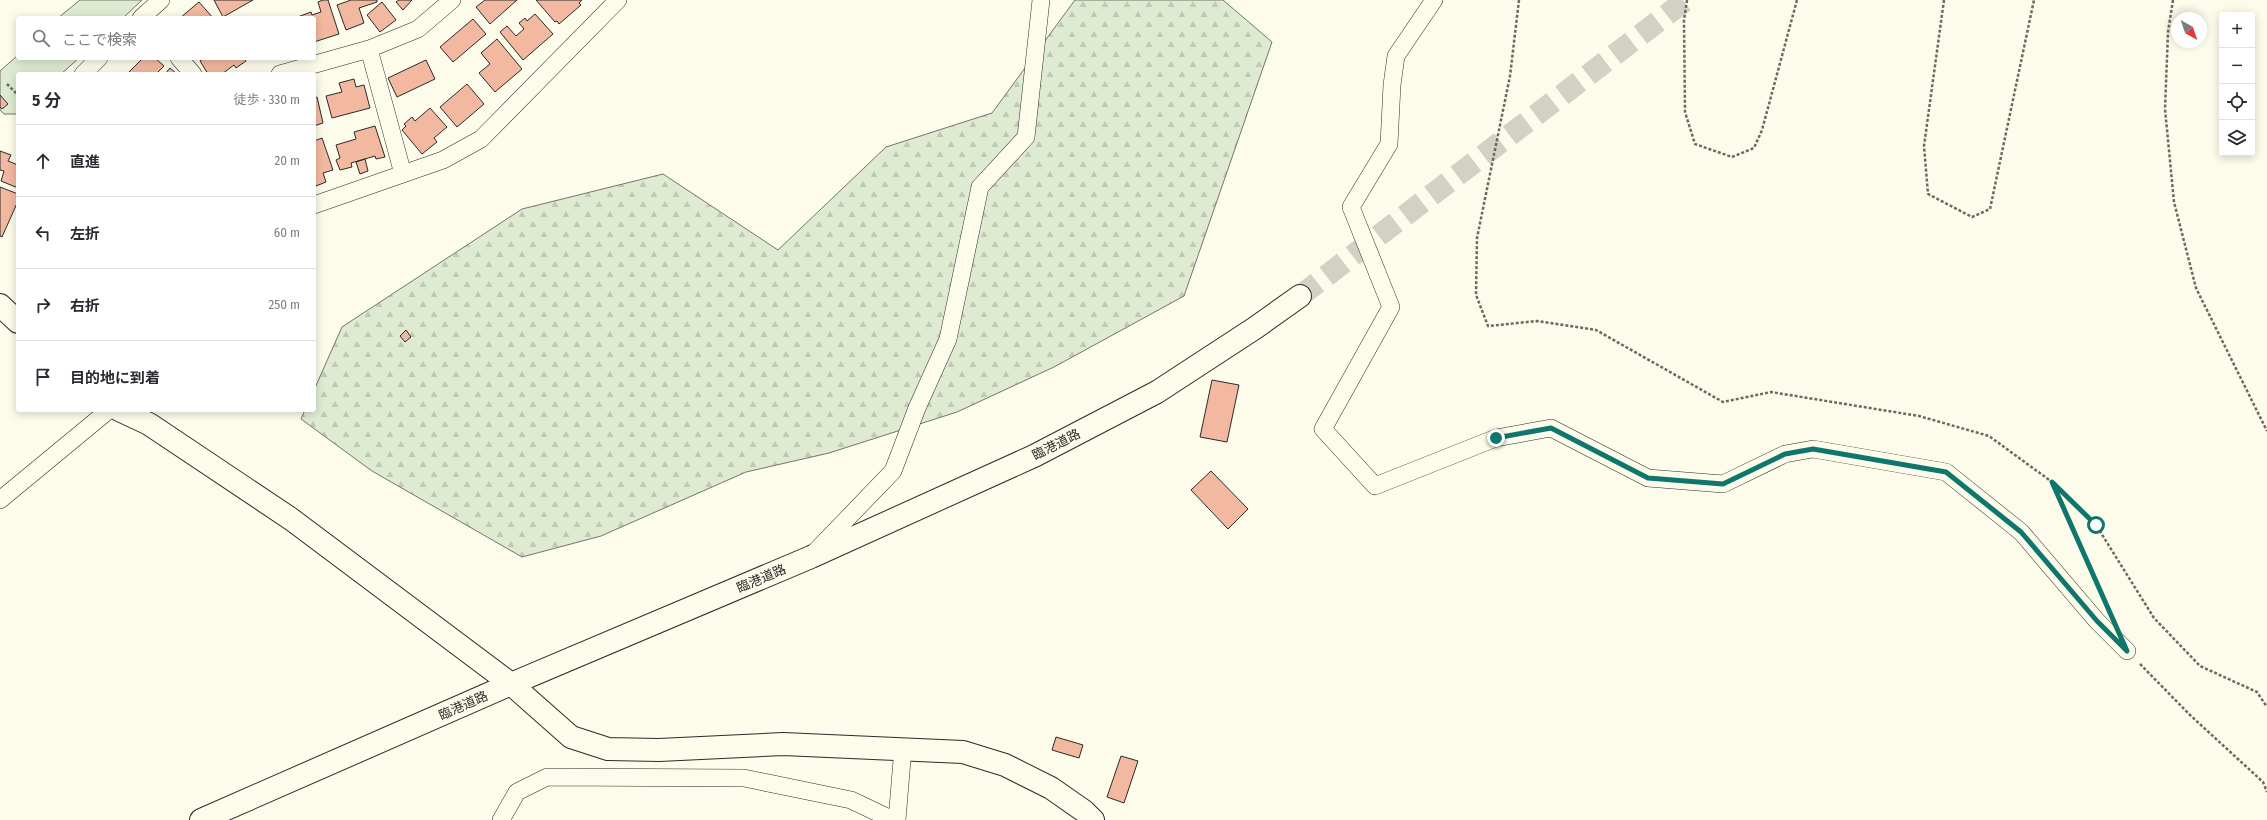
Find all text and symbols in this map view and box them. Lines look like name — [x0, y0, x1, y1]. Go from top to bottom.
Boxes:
north arrow — [2171, 12, 2207, 48]
map controls — [2219, 12, 2255, 156]
button: + — [2219, 12, 2255, 48]
search box — [16, 16, 316, 60]
icon: search — [30, 27, 52, 49]
text: ここで検索 — [62, 31, 137, 49]
button: − — [2219, 48, 2255, 84]
button: locate — [2219, 84, 2255, 120]
text: 5 分 — [32, 90, 61, 111]
text: 徒歩 · 330 m — [234, 92, 300, 107]
button: layers — [2219, 120, 2255, 156]
icon: ahead — [32, 150, 54, 172]
text: 直進 — [70, 153, 100, 171]
text: 20 m — [274, 153, 300, 168]
icon: left — [32, 222, 54, 244]
text: 左折 — [70, 225, 100, 243]
text: 60 m — [274, 225, 300, 240]
icon: right — [32, 294, 54, 316]
text: 右折 — [70, 297, 100, 315]
text: 250 m — [268, 297, 300, 312]
icon: arrive — [32, 366, 54, 388]
text: 目的地に到着 — [70, 369, 160, 387]
street label: 臨港道路 — [1030, 426, 1083, 463]
route end — [1487, 429, 1505, 447]
route start — [2087, 516, 2105, 534]
street label: 臨港道路 — [734, 561, 788, 596]
street label: 臨港道路 — [436, 688, 490, 723]

